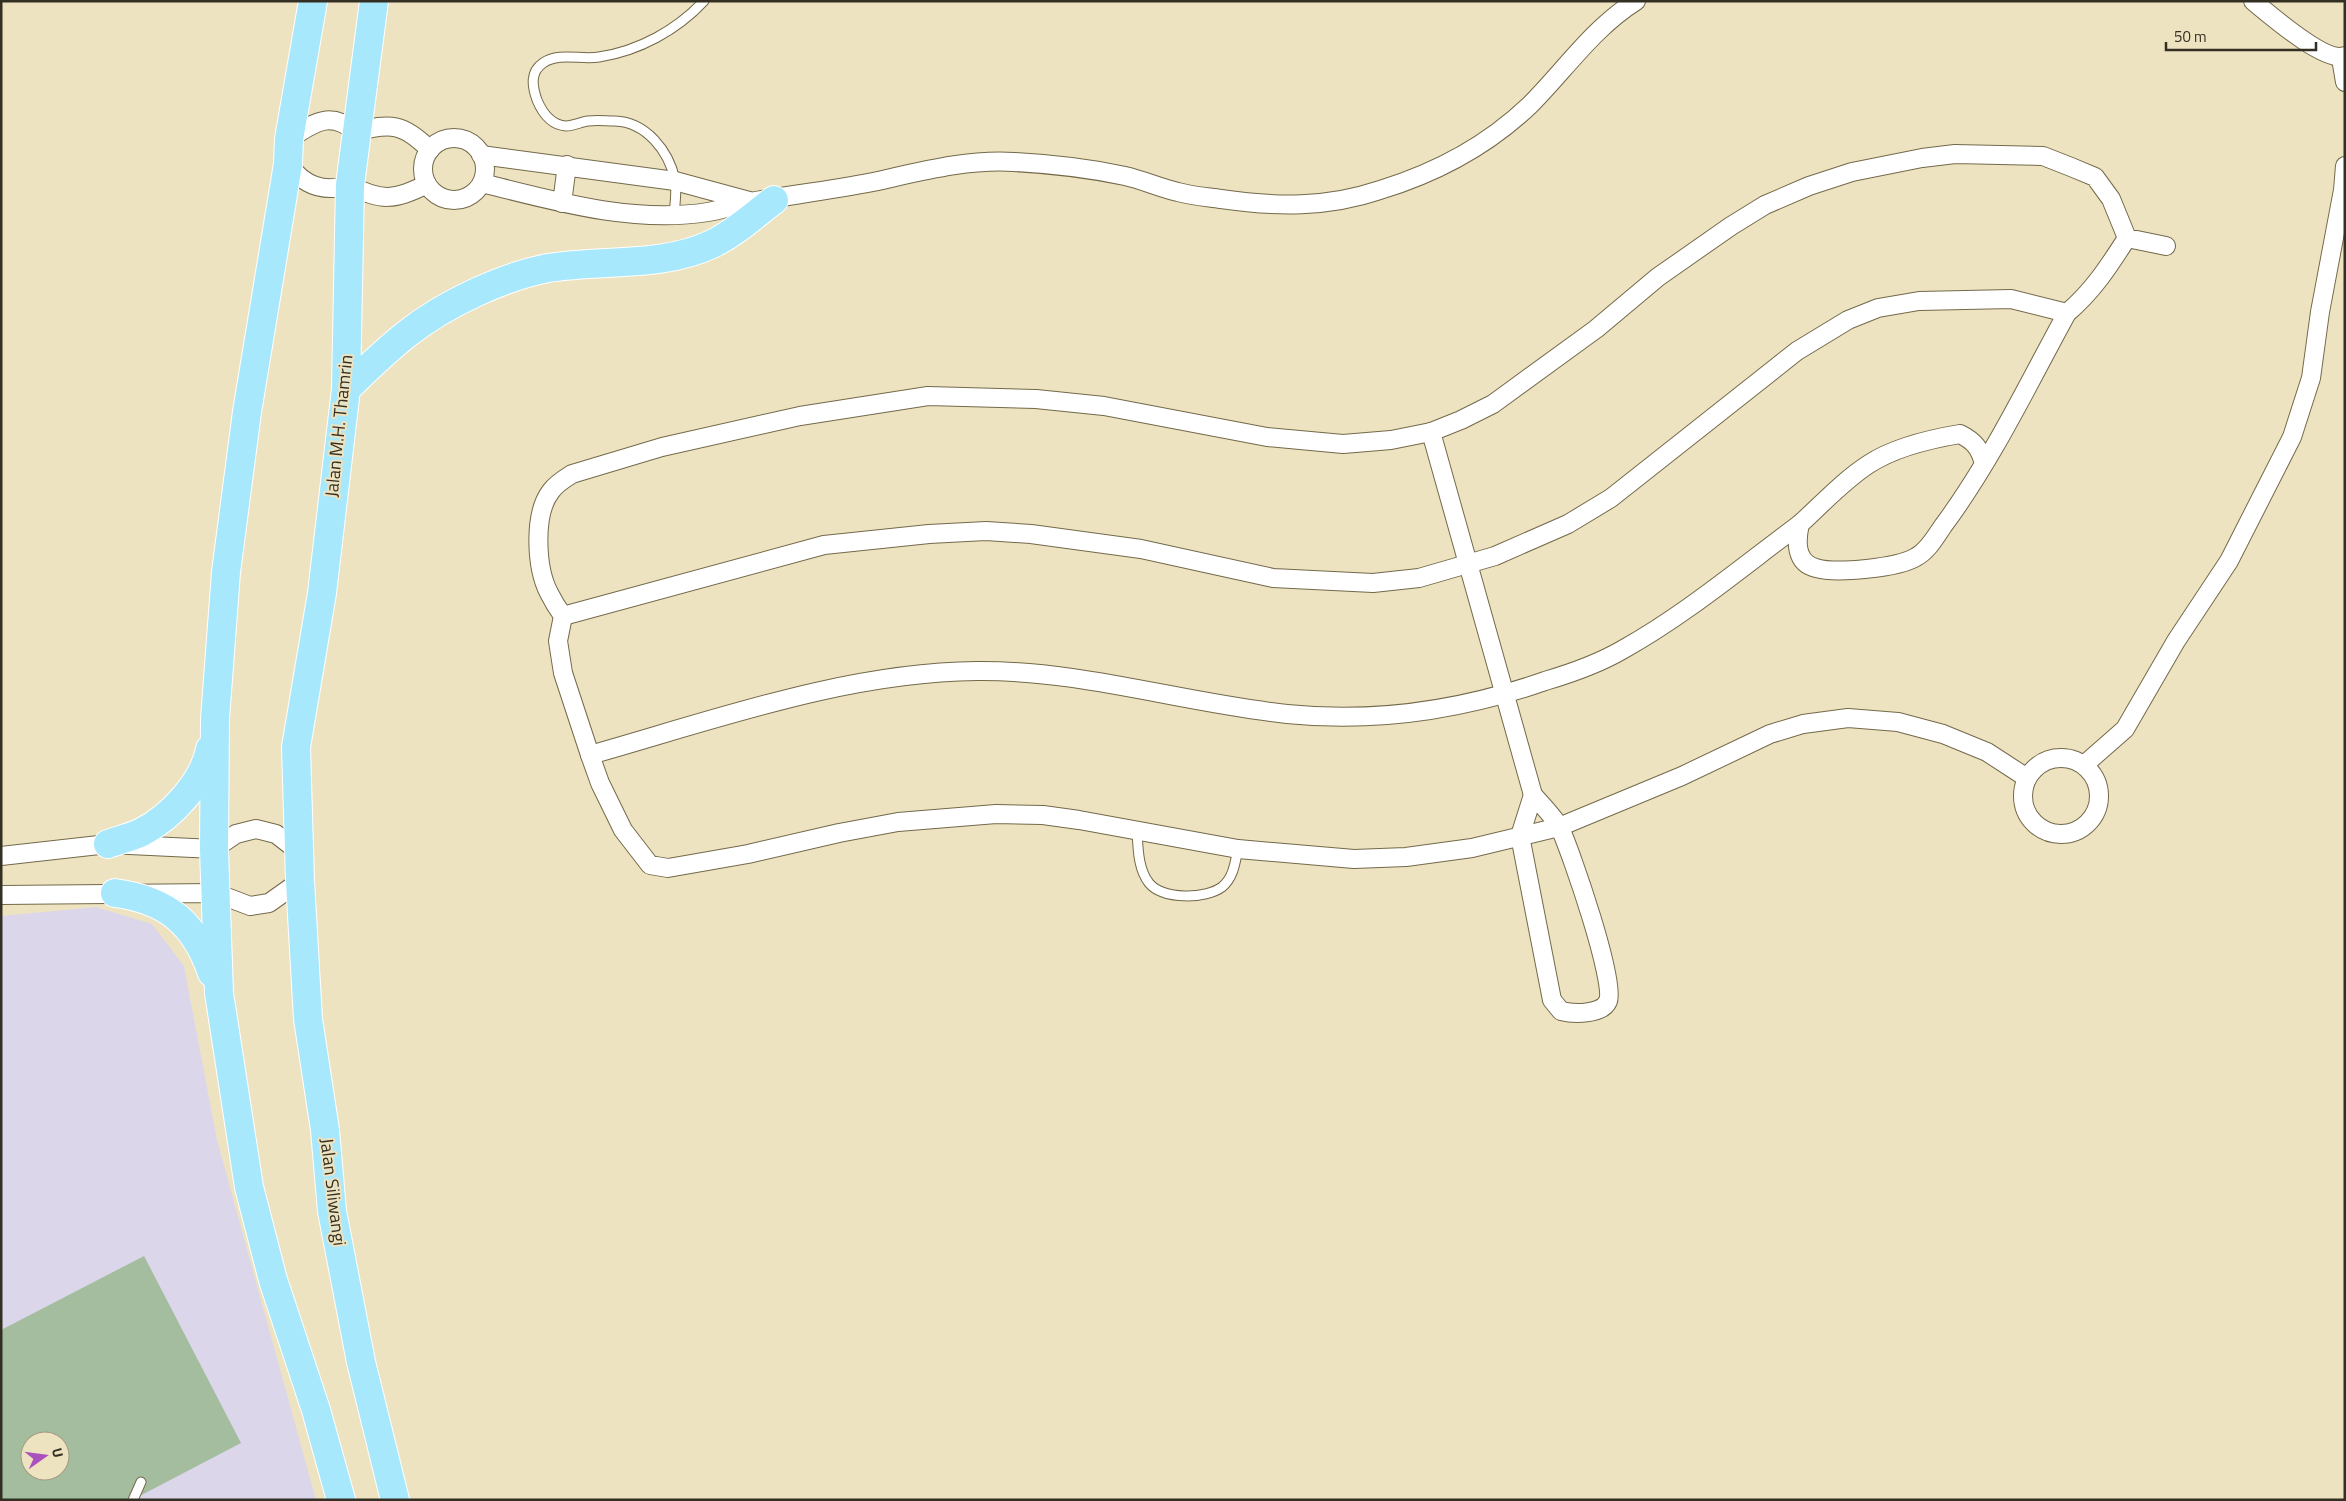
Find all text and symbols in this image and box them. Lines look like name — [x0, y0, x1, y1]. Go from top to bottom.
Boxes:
scale bar — [2166, 20, 2316, 52]
text: 50 m — [2174, 25, 2207, 48]
street label: Jalan M.H. Thamrin — [318, 353, 359, 499]
street label: Jalan Siliwangi — [313, 1137, 353, 1247]
north arrow — [20, 1431, 70, 1481]
text: U — [47, 1446, 69, 1460]

